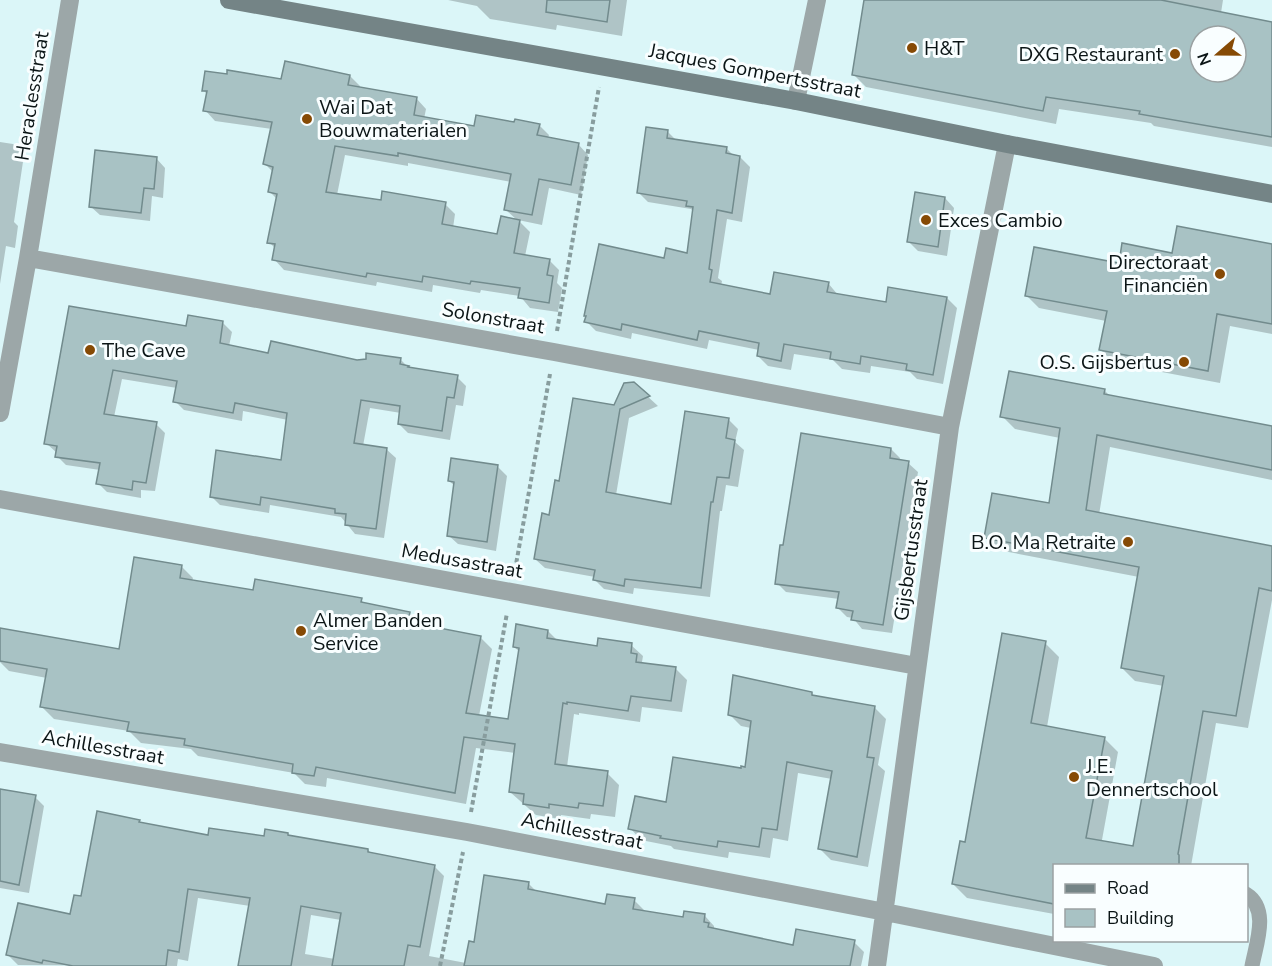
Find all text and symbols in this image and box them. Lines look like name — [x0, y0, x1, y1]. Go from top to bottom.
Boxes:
north arrow — [1188, 24, 1248, 84]
street label: Heraclesstraat — [8, 28, 56, 163]
place label: H&T — [924, 35, 965, 62]
street label: Jacques Gompertsstraat — [646, 37, 864, 105]
marker: H&T — [905, 41, 919, 55]
place label: DXG Restaurant — [1018, 41, 1164, 68]
marker: DXG Restaurant — [1168, 47, 1182, 61]
text: N — [1192, 49, 1217, 68]
place label: Wai Dat Bouwmaterialen — [319, 94, 467, 144]
marker: Wai Dat Bouwmaterialen — [300, 112, 314, 126]
place label: Exces Cambio — [938, 207, 1063, 234]
marker: Exces Cambio — [919, 213, 933, 227]
place label: Directoraat Financiën — [1108, 249, 1209, 299]
marker: Directoraat Financiën — [1213, 267, 1227, 281]
street label: Solonstraat — [440, 296, 547, 340]
place label: The Cave — [102, 337, 186, 364]
marker: The Cave — [83, 343, 97, 357]
place label: O.S. Gijsbertus — [1040, 349, 1172, 376]
marker: O.S. Gijsbertus — [1177, 355, 1191, 369]
street label: Gijsbertusstraat — [888, 476, 934, 623]
place label: B.O. Ma Retraite — [971, 529, 1116, 556]
marker: B.O. Ma Retraite — [1121, 535, 1135, 549]
street label: Medusastraat — [399, 537, 526, 585]
place label: Almer Banden Service — [313, 607, 443, 657]
marker: Almer Banden Service — [294, 624, 308, 638]
street label: Achillesstraat — [40, 723, 167, 771]
place label: J.E. Dennertschool — [1085, 753, 1218, 803]
marker: J.E. Dennertschool — [1067, 770, 1081, 784]
street label: Achillesstraat — [519, 806, 646, 856]
legend — [1053, 864, 1248, 942]
text: Road — [1107, 876, 1149, 900]
text: Building — [1107, 906, 1174, 930]

